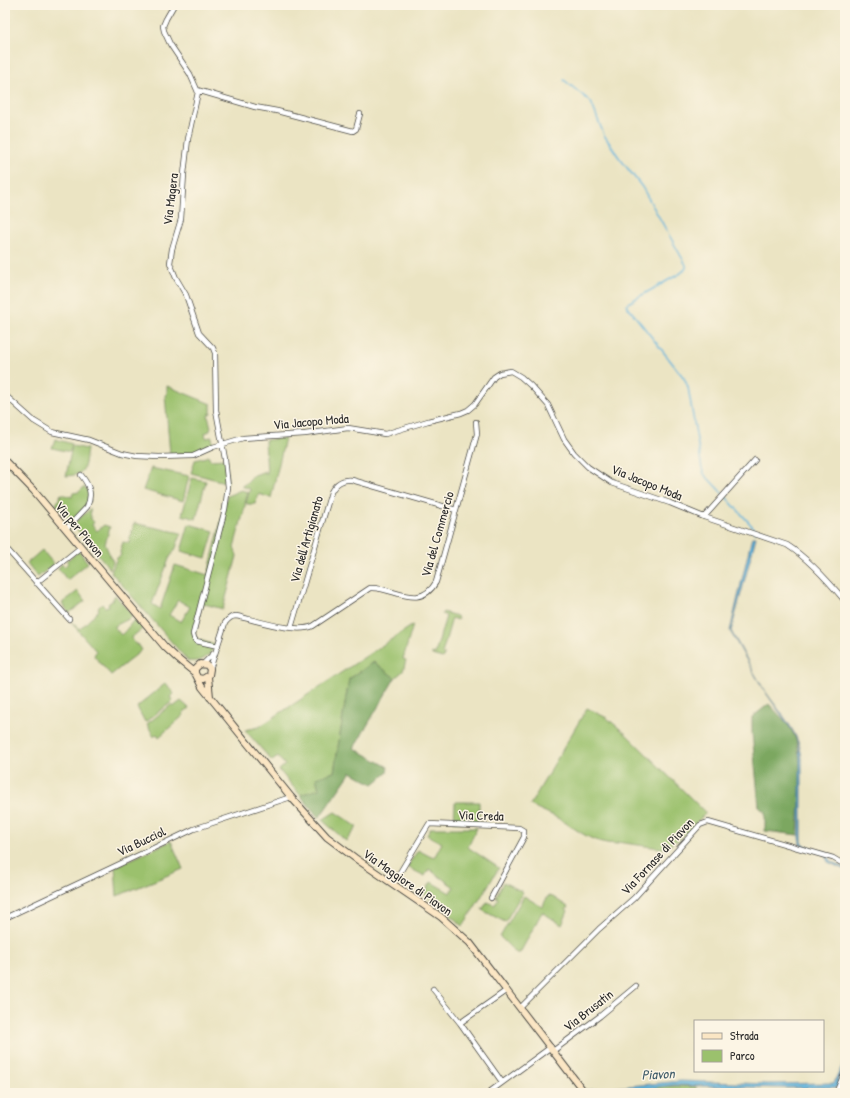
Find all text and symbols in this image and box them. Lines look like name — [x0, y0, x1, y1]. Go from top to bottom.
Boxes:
street label: Via Magera — [158, 172, 182, 226]
street label: Via Jacopo Moda — [273, 409, 349, 433]
street label: Via Jacopo Moda — [609, 460, 685, 504]
street label: Via del Commercio — [416, 489, 458, 579]
street label: Via dell'Artigianato — [285, 494, 327, 584]
street label: Via per Piavon — [51, 497, 109, 561]
street label: Via Creda — [458, 805, 504, 825]
street label: Via Fornase di Piavon — [617, 814, 697, 898]
street label: Via Bucciol — [114, 822, 169, 860]
street label: Via Maggiore di Piavon — [360, 844, 457, 920]
street label: Via Brusatin — [559, 985, 617, 1035]
legend — [694, 1020, 824, 1072]
text: Strada — [730, 1027, 759, 1044]
text: Parco — [730, 1047, 755, 1064]
water label: Piavon — [641, 1063, 677, 1084]

